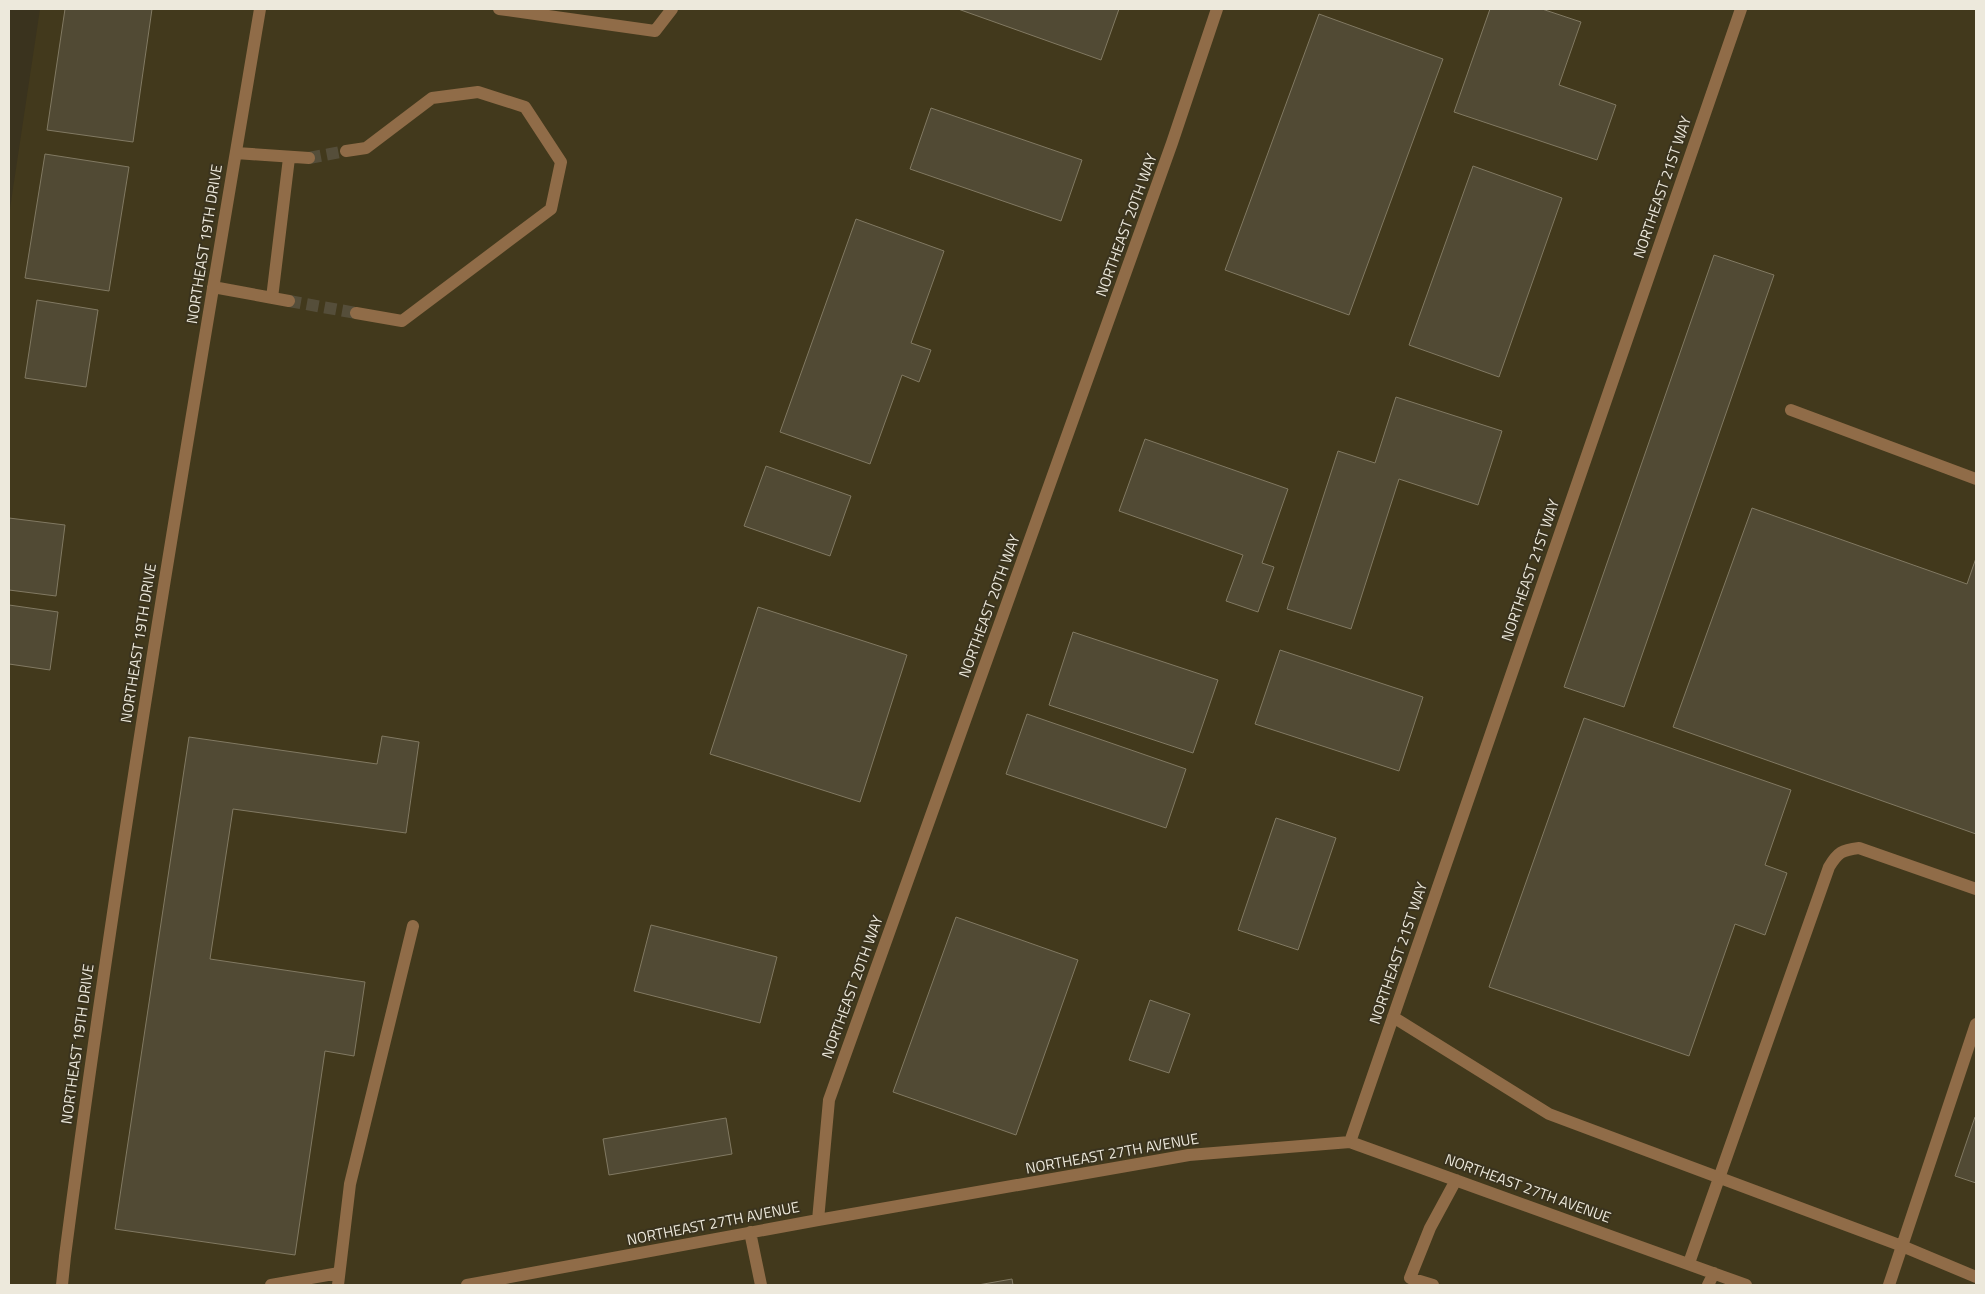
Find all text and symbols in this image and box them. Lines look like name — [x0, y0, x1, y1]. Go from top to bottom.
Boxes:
street label: NORTHEAST 21ST WAY — [1627, 113, 1697, 261]
street label: NORTHEAST 20TH WAY — [1089, 150, 1163, 300]
street label: NORTHEAST 19TH DRIVE — [180, 163, 228, 325]
street label: NORTHEAST 21ST WAY — [1495, 496, 1565, 644]
street label: NORTHEAST 20TH WAY — [952, 531, 1026, 681]
street label: NORTHEAST 19TH DRIVE — [114, 562, 162, 724]
street label: NORTHEAST 21ST WAY — [1363, 879, 1433, 1027]
street label: NORTHEAST 20TH WAY — [815, 912, 889, 1062]
street label: NORTHEAST 19TH DRIVE — [54, 963, 100, 1125]
street label: NORTHEAST 27TH AVENUE — [1024, 1126, 1200, 1180]
street label: NORTHEAST 27TH AVENUE — [1442, 1147, 1614, 1229]
street label: NORTHEAST 27TH AVENUE — [625, 1195, 801, 1251]

